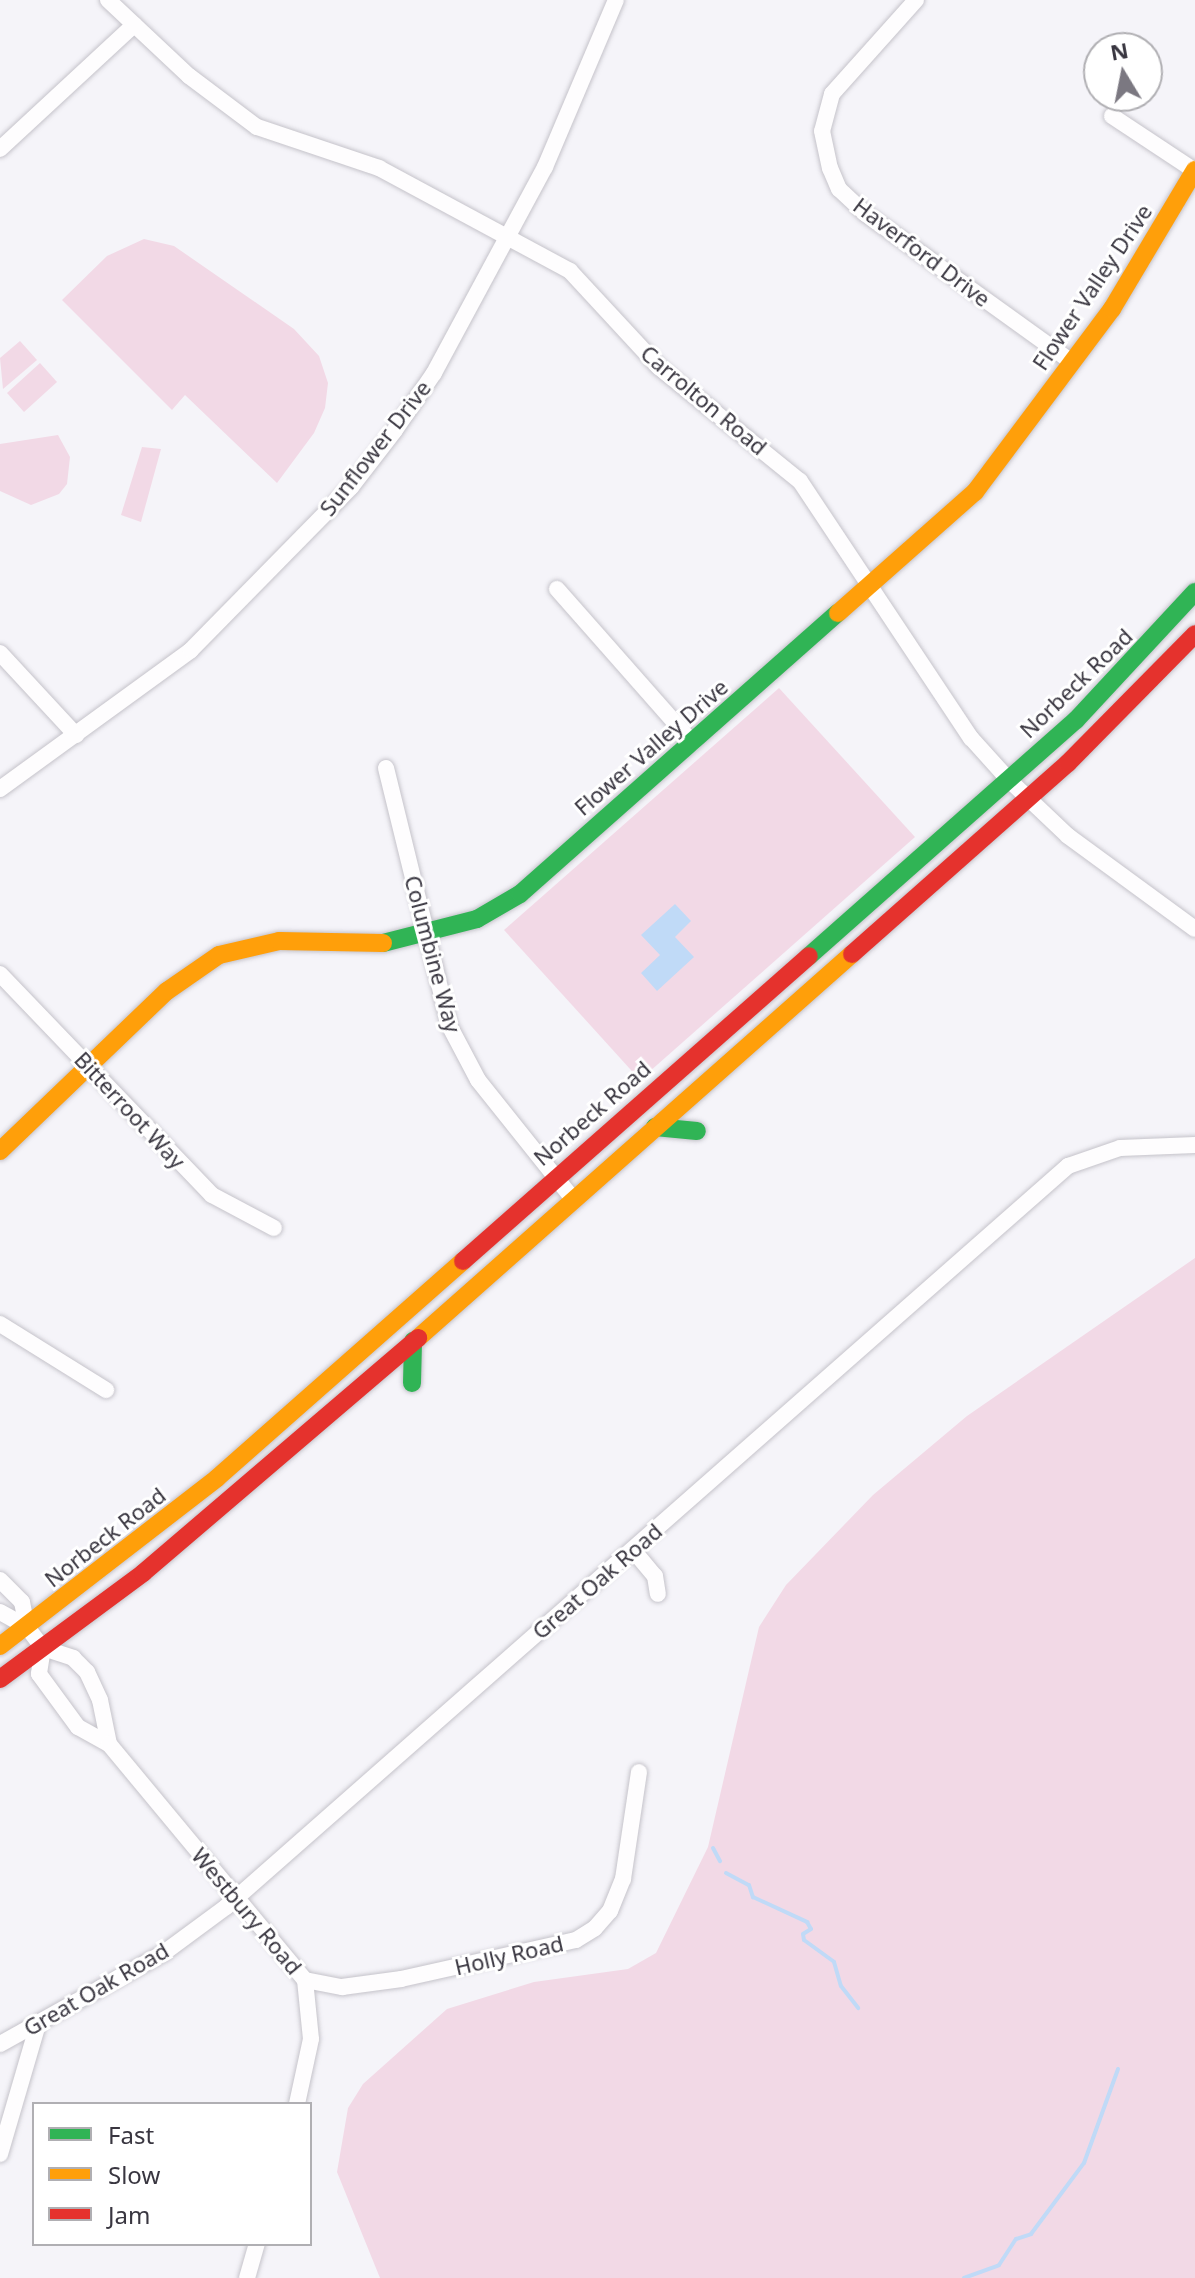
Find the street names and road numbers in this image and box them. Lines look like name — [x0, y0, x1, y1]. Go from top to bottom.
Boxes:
street label: Haverford Drive — [848, 192, 996, 312]
street label: Flower Valley Drive — [1027, 199, 1157, 375]
street label: Carrolton Road — [636, 340, 772, 460]
street label: Sunflower Drive — [314, 375, 436, 521]
street label: Norbeck Road — [1014, 623, 1138, 743]
street label: Flower Valley Drive — [569, 673, 733, 821]
street label: Columbine Way — [399, 873, 467, 1035]
street label: Bitterroot Way — [69, 1046, 191, 1174]
street label: Norbeck Road — [528, 1055, 656, 1171]
street label: Norbeck Road — [39, 1482, 171, 1592]
street label: Great Oak Road — [527, 1518, 667, 1644]
street label: Westbury Road — [186, 1842, 308, 1980]
street label: Holly Road — [452, 1930, 566, 1980]
street label: Great Oak Road — [19, 1937, 173, 2041]

